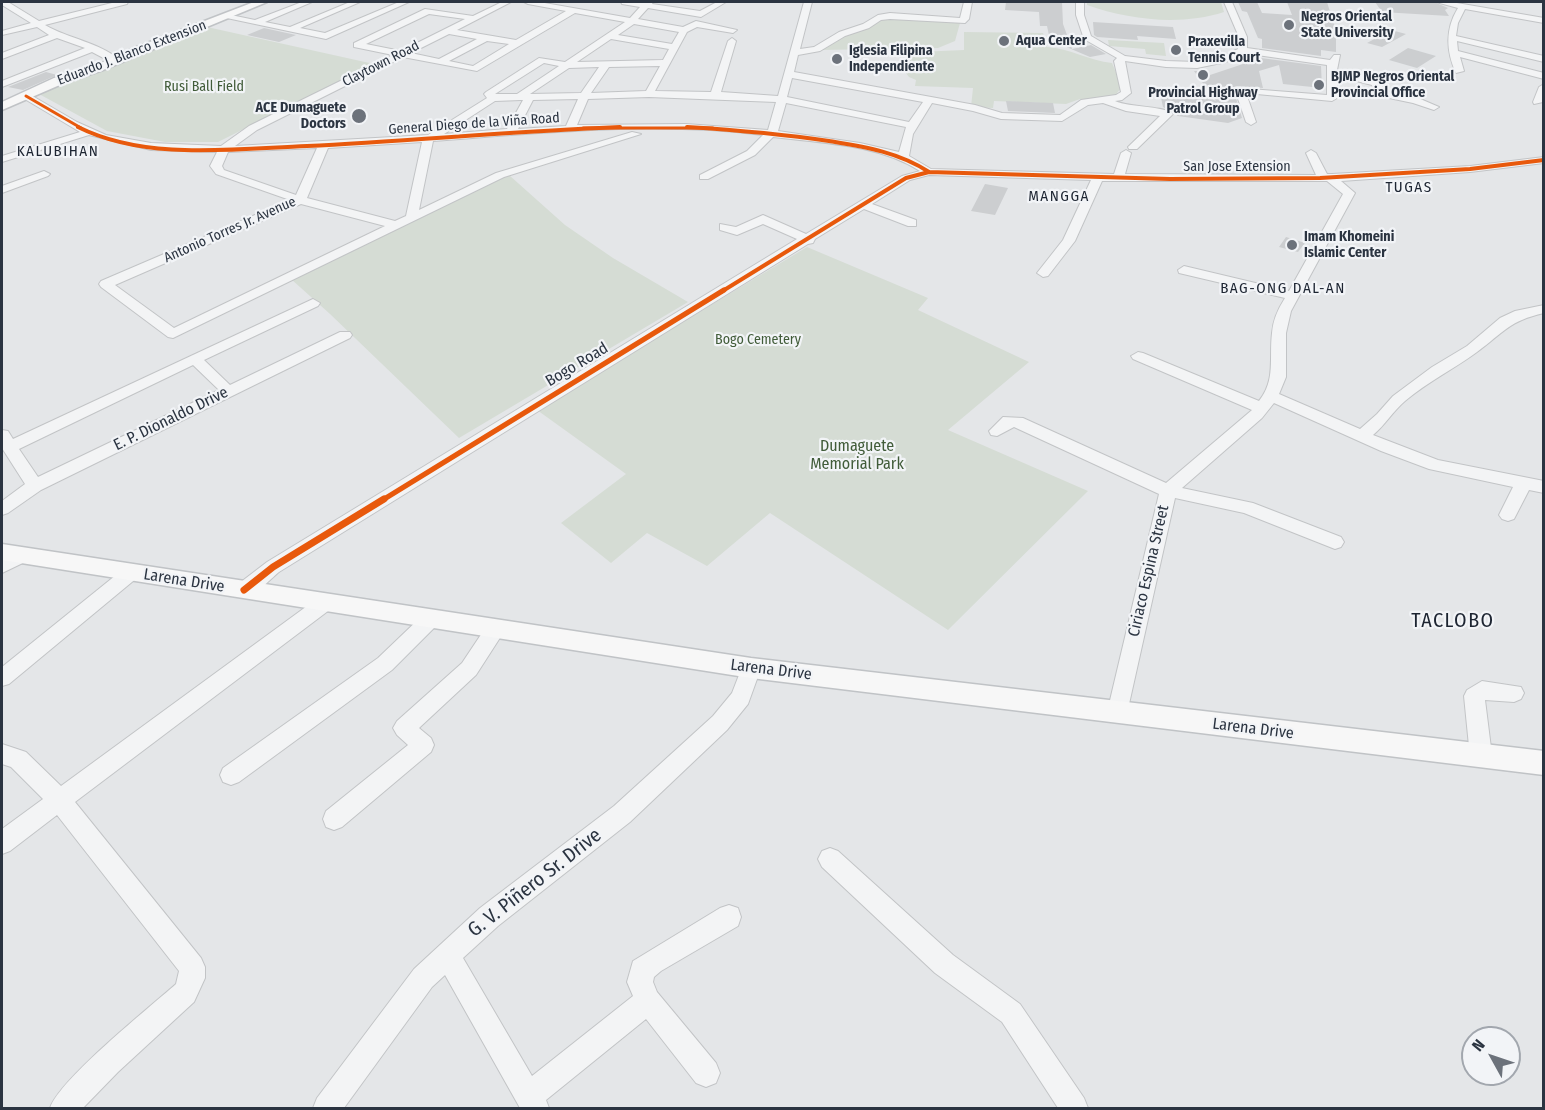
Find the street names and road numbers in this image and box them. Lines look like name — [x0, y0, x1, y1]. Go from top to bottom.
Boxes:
street label: Eduardo J. Blanco Extension — [55, 17, 209, 89]
street label: Claytown Road — [340, 37, 422, 91]
street label: General Diego de la Viña Road — [388, 110, 560, 138]
street label: San Jose Extension — [1183, 159, 1291, 175]
street label: Antonio Torres Jr. Avenue — [161, 193, 299, 267]
street label: Bogo Road — [542, 339, 612, 391]
street label: E. P. Dionaldo Drive — [111, 383, 231, 455]
street label: Ciriaco Espina Street — [1125, 503, 1173, 639]
street label: Larena Drive — [142, 565, 226, 597]
street label: Larena Drive — [729, 655, 813, 685]
street label: Larena Drive — [1211, 714, 1295, 744]
street label: G. V. Piñero Sr. Drive — [464, 823, 606, 943]

